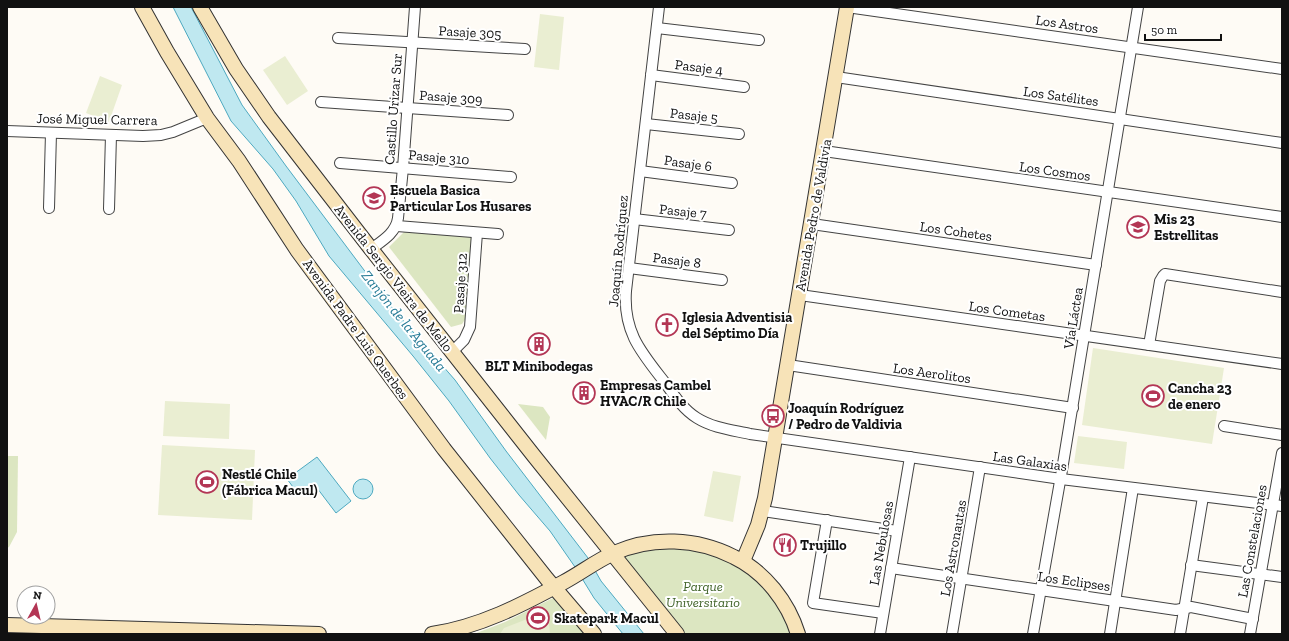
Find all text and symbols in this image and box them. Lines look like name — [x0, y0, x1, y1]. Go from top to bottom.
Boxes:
street label: Los Astros — [1034, 12, 1099, 37]
scale bar — [1145, 16, 1221, 42]
street label: Pasaje 305 — [438, 22, 502, 43]
text: 50 m — [1151, 23, 1178, 37]
street label: Castillo Urizar Sur — [381, 53, 406, 165]
street label: Pasaje 4 — [674, 56, 724, 79]
street label: Los Satélites — [1022, 83, 1100, 110]
street label: Pasaje 309 — [419, 87, 483, 108]
street label: Pasaje 5 — [669, 105, 719, 126]
street label: José Miguel Carrera — [36, 110, 158, 129]
street label: Avenida Pedro de Valdivia — [792, 137, 835, 293]
street label: Pasaje 310 — [408, 146, 470, 169]
street label: Pasaje 6 — [663, 152, 713, 175]
street label: Los Cosmos — [1018, 158, 1092, 185]
place label: Escuela Basica Particular Los Husares — [390, 182, 532, 215]
school or university icon: Escuela Basica Particular Los Husares — [361, 185, 387, 211]
street label: Joaquín Rodríguez — [605, 194, 632, 308]
street label: Avenida Sergio Vieira de Mello — [331, 201, 457, 355]
street label: Pasaje 7 — [658, 201, 708, 222]
place label: Mis 23 Estrellitas — [1154, 211, 1219, 244]
school or university icon: Mis 23 Estrellitas — [1125, 214, 1151, 240]
street label: Los Cohetes — [919, 218, 993, 245]
street label: Pasaje 8 — [652, 249, 702, 272]
street label: Pasaje 312 — [450, 252, 471, 314]
street label: Avenida Padre Luis Querbes — [299, 256, 412, 403]
water label: Zanjón de la Aguada — [358, 267, 450, 375]
street label: Vía Láctea — [1060, 286, 1087, 351]
street label: Los Cometas — [968, 298, 1046, 325]
place label: Iglesia Adventisia del Séptimo Día — [682, 309, 792, 342]
church icon: Iglesia Adventisia del Séptimo Día — [654, 312, 680, 338]
building icon: BLT Minibodegas — [526, 331, 552, 357]
place label: BLT Minibodegas — [485, 358, 594, 375]
street label: Los Aerolitos — [892, 360, 972, 387]
place label: Empresas Cambel HVAC/R Chile — [600, 377, 711, 410]
building icon: Empresas Cambel HVAC/R Chile — [571, 380, 597, 406]
place label: Cancha 23 de enero — [1168, 380, 1232, 413]
sports icon: Cancha 23 de enero — [1140, 383, 1166, 409]
place label: Joaquín Rodríguez / Pedro de Valdivia — [788, 400, 904, 433]
bus stop icon: Joaquín Rodríguez / Pedro de Valdivia — [760, 403, 786, 429]
street label: Las Galaxias — [992, 448, 1068, 475]
place label: Nestlé Chile (Fábrica Macul) — [222, 466, 317, 499]
sports icon: Nestlé Chile (Fábrica Macul) — [194, 469, 220, 495]
street label: Las Constelaciones — [1234, 483, 1271, 599]
street label: Los Astronautas — [937, 498, 970, 598]
street label: Las Nebulosas — [866, 499, 897, 587]
restaurant icon: Trujillo — [772, 532, 798, 558]
place label: Trujillo — [800, 537, 847, 554]
street label: Los Eclipses — [1037, 568, 1111, 595]
park label: Parque Universitario — [666, 578, 740, 611]
north arrow — [16, 585, 56, 625]
text: N — [32, 589, 43, 603]
sports icon: Skatepark Macul — [525, 605, 551, 631]
place label: Skatepark Macul — [554, 610, 659, 627]

